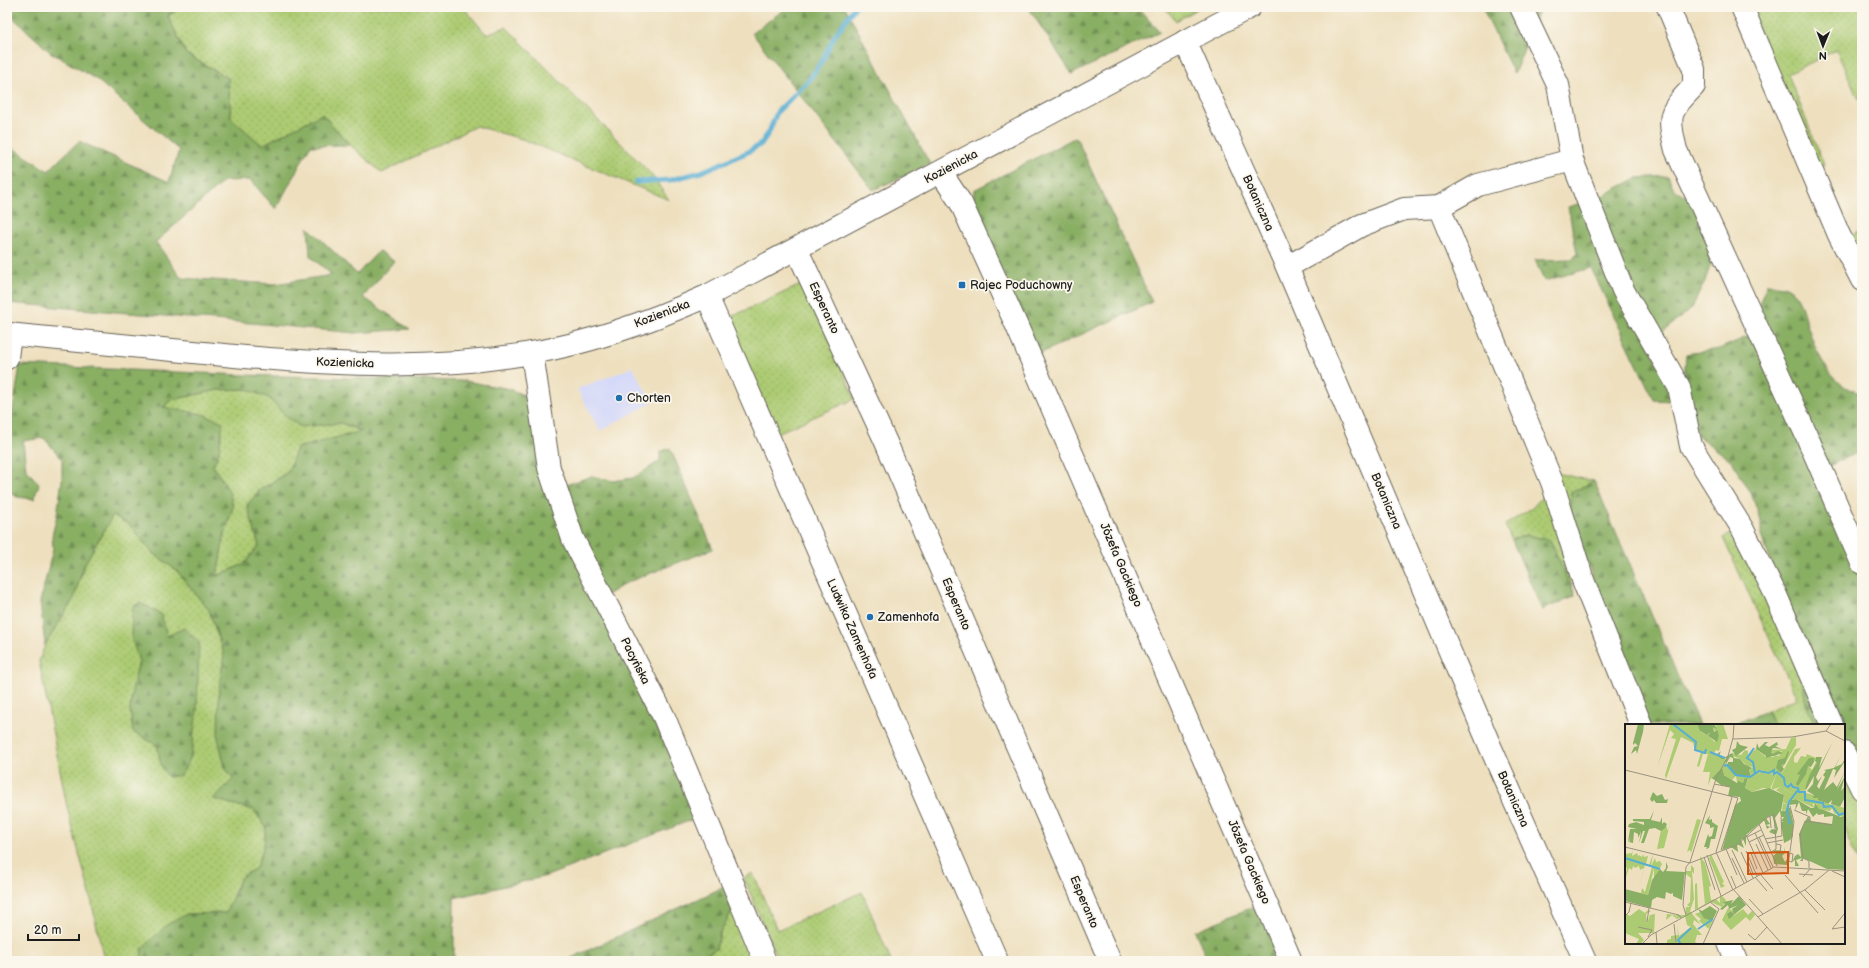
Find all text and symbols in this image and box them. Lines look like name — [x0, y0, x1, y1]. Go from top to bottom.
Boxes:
north arrow — [1803, 26, 1843, 66]
text: N — [1819, 49, 1827, 62]
street label: Kozienicka — [922, 147, 980, 187]
street label: Botaniczna — [1239, 172, 1277, 234]
place label: Rajec Poduchowny — [970, 278, 1073, 293]
street label: Esperanto — [805, 280, 843, 337]
marker: Rajec Poduchowny — [957, 280, 967, 290]
street label: Kozienicka — [632, 296, 692, 331]
street label: Kozienicka — [316, 354, 375, 372]
place label: Chorten — [627, 391, 671, 406]
marker: Chorten — [614, 393, 624, 403]
street label: Botaniczna — [1367, 470, 1405, 532]
street label: Józefa Gackiego — [1096, 520, 1146, 610]
street label: Esperanto — [938, 575, 974, 633]
street label: Ludwika Zamenhofa — [823, 577, 881, 682]
place label: Zamenhofa — [877, 610, 940, 625]
marker: Zamenhofa — [865, 612, 875, 622]
street label: Pacyńska — [617, 635, 653, 687]
inset map — [1625, 724, 1845, 944]
street label: Botaniczna — [1494, 768, 1532, 830]
street label: Józefa Gackiego — [1224, 817, 1274, 907]
street label: Esperanto — [1066, 873, 1102, 931]
scale bar — [28, 916, 79, 942]
text: 20 m — [34, 923, 61, 938]

